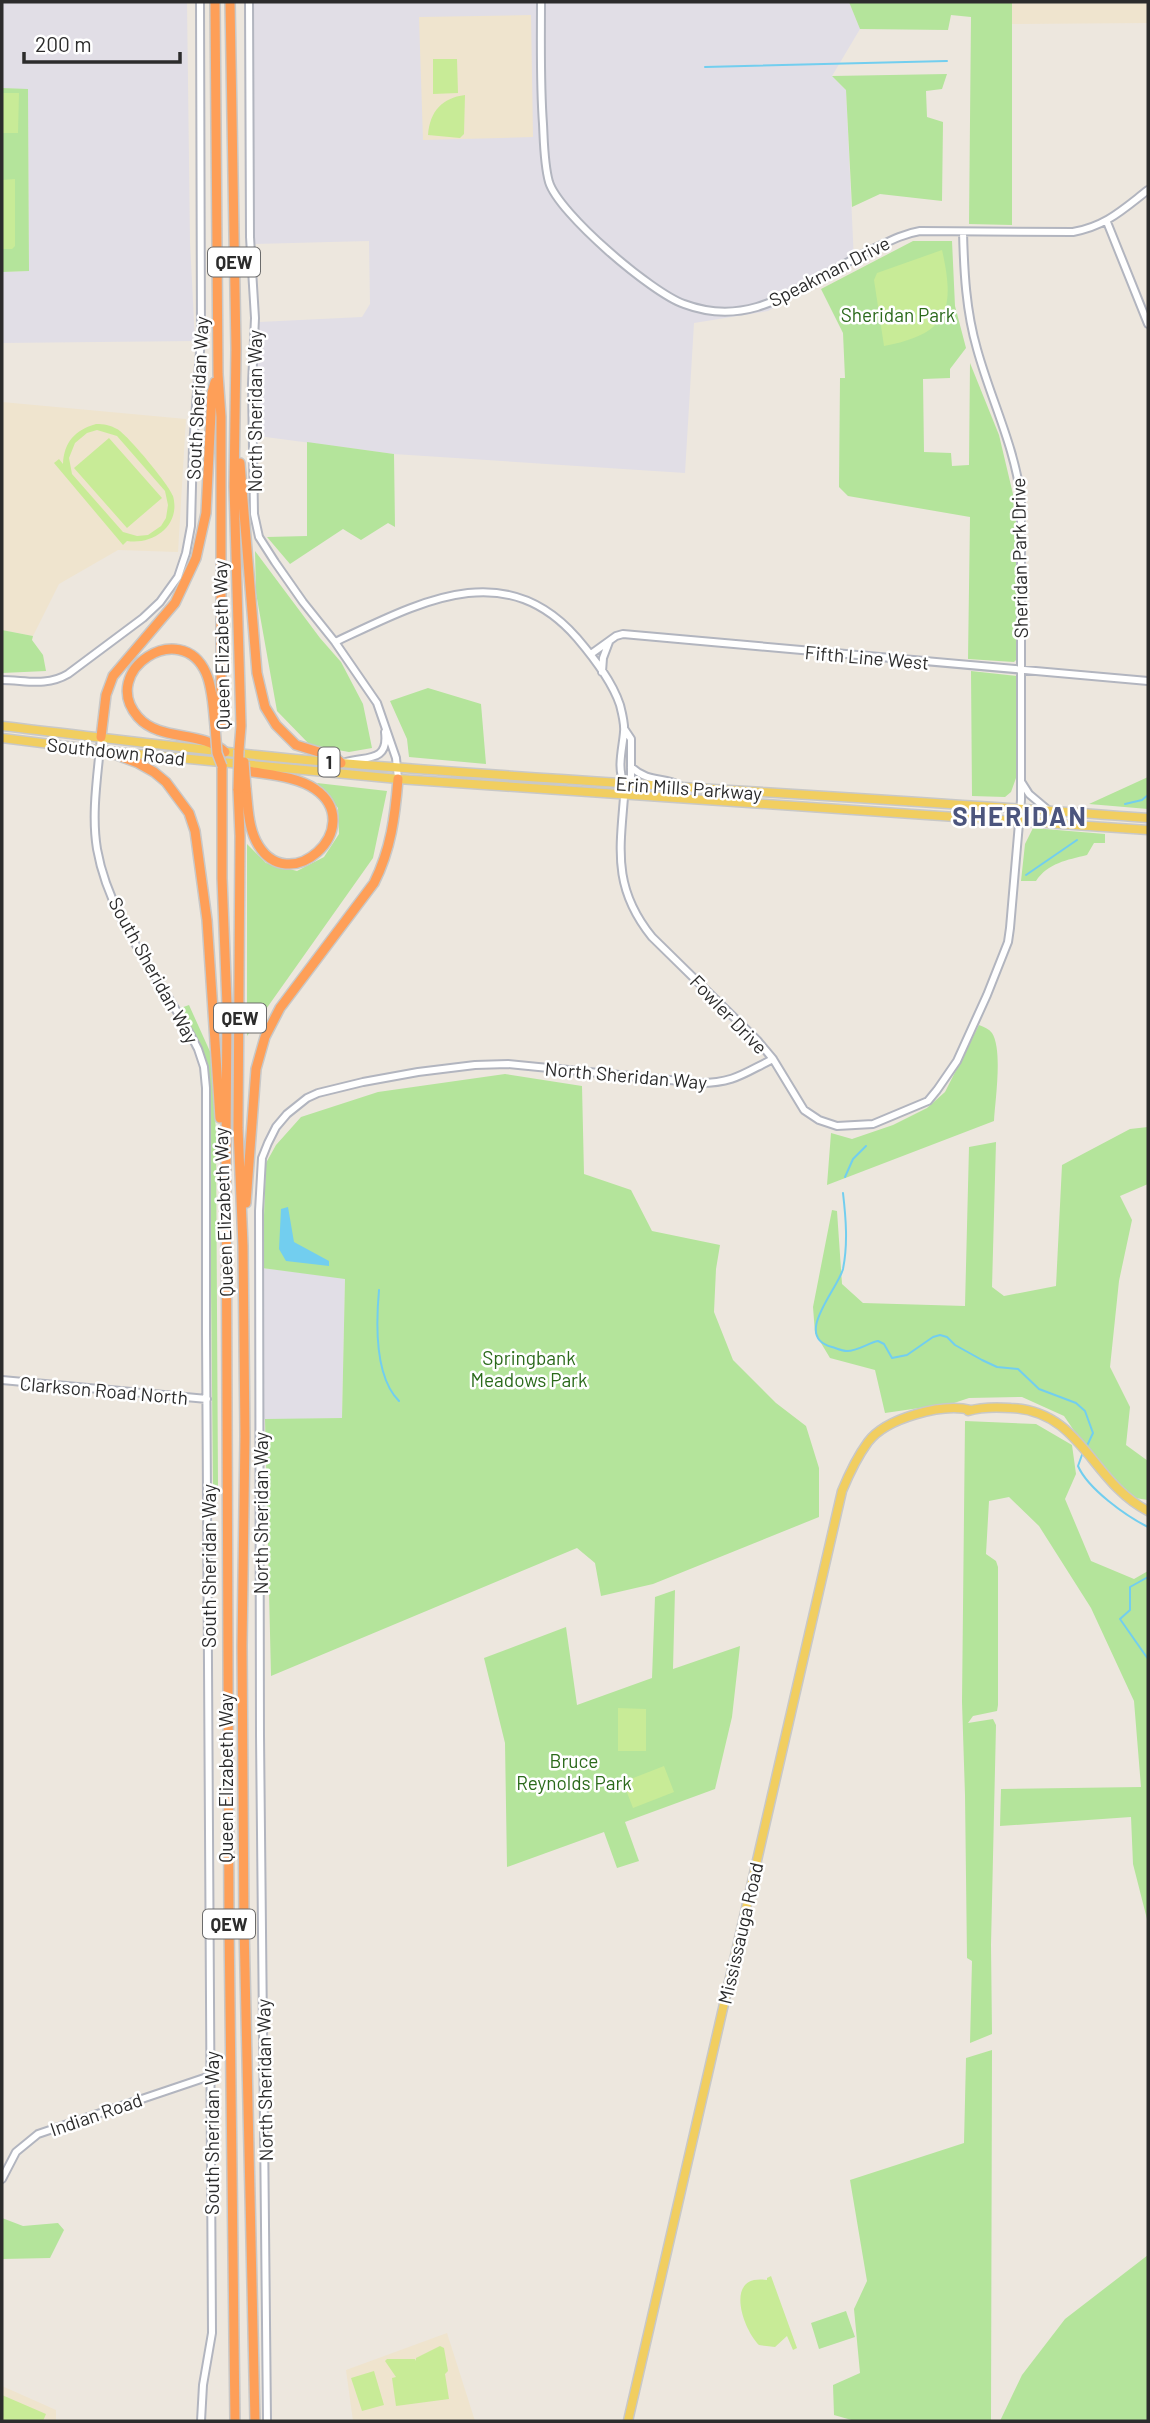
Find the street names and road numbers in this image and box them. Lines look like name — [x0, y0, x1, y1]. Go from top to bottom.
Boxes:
street label: Speakman Drive — [765, 231, 893, 311]
road number: QEW — [208, 248, 260, 276]
street label: South Sheridan Way — [181, 315, 213, 480]
street label: North Sheridan Way — [243, 329, 266, 492]
street label: Sheridan Park Drive — [1006, 477, 1032, 639]
street label: Queen Elizabeth Way — [208, 560, 234, 730]
street label: Fifth Line West — [804, 640, 930, 674]
street label: Southdown Road — [46, 732, 186, 770]
road number: 1 — [318, 748, 340, 776]
street label: Erin Mills Parkway — [615, 771, 763, 805]
street label: South Sheridan Way — [104, 893, 204, 1047]
street label: Fowler Drive — [686, 970, 772, 1058]
road number: QEW — [214, 1003, 266, 1032]
street label: North Sheridan Way — [544, 1056, 708, 1094]
street label: Queen Elizabeth Way — [209, 1127, 237, 1297]
street label: Clarkson Road North — [19, 1371, 189, 1409]
street label: North Sheridan Way — [249, 1431, 272, 1594]
street label: South Sheridan Way — [197, 1484, 220, 1648]
street label: Queen Elizabeth Way — [214, 1693, 237, 1863]
street label: Mississauga Road — [713, 1860, 767, 2006]
road number: QEW — [203, 1910, 255, 1938]
street label: North Sheridan Way — [251, 1998, 277, 2162]
street label: South Sheridan Way — [200, 2051, 223, 2215]
street label: Indian Road — [47, 2087, 145, 2141]

